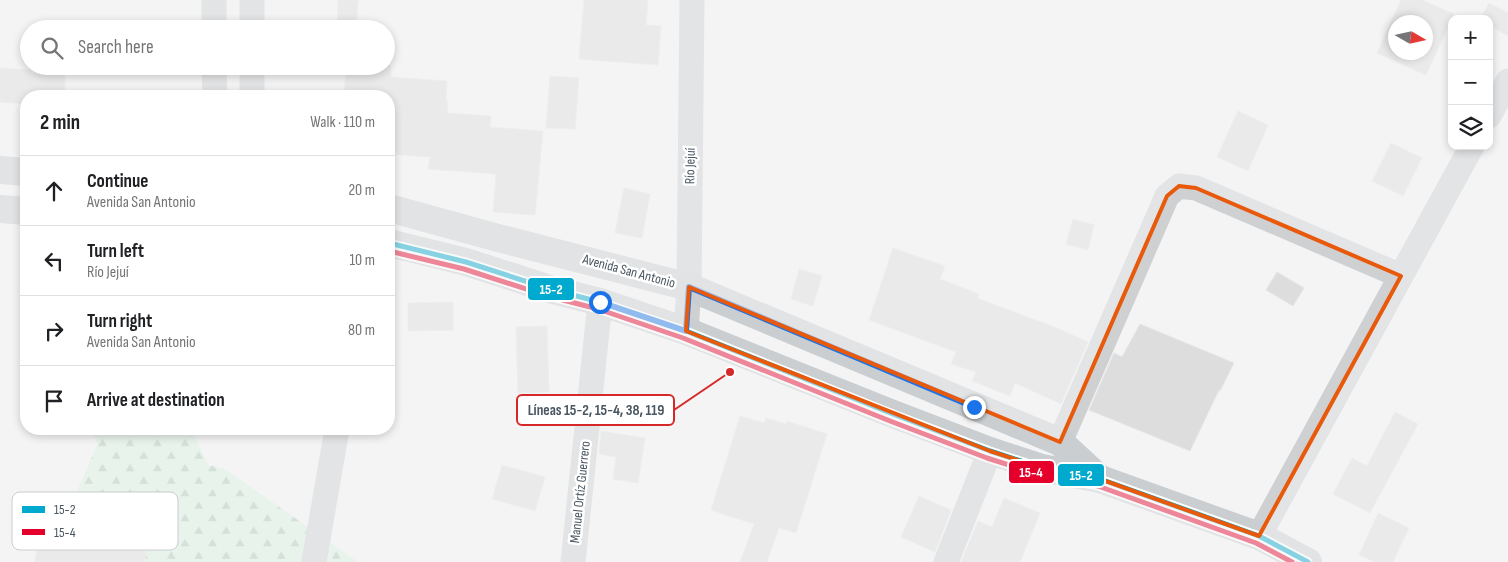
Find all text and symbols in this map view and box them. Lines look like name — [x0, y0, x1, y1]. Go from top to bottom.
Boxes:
north arrow — [1388, 15, 1433, 60]
map controls — [1448, 15, 1493, 150]
button: + — [1448, 15, 1493, 60]
search box — [20, 20, 395, 75]
icon: search — [38, 34, 66, 62]
text: Search here — [78, 36, 154, 59]
button: − — [1448, 60, 1493, 105]
button: layers — [1448, 105, 1493, 150]
text: 2 min — [40, 110, 80, 135]
text: Walk · 110 m — [310, 113, 375, 132]
street label: Río Jejuí — [681, 147, 699, 184]
text: Continue — [87, 170, 148, 193]
icon: ahead — [40, 177, 68, 205]
text: 20 m — [348, 181, 375, 200]
text: Avenida San Antonio — [87, 193, 196, 212]
text: Turn left — [87, 240, 144, 263]
icon: left — [40, 247, 68, 275]
street label: Avenida San Antonio — [580, 250, 677, 292]
text: 10 m — [349, 251, 375, 270]
text: Río Jejuí — [87, 263, 129, 282]
line badge: 15-2 — [527, 277, 575, 301]
text: 15-2 — [539, 281, 563, 298]
route start — [589, 291, 612, 314]
text: Turn right — [87, 310, 152, 333]
icon: right — [40, 317, 68, 345]
text: 80 m — [348, 321, 375, 340]
text: Avenida San Antonio — [87, 333, 196, 352]
icon: arrive — [40, 387, 68, 415]
text: Arrive at destination — [87, 389, 225, 412]
callout: Líneas 15-2, 15-4, 38, 119 — [517, 395, 674, 425]
route end — [963, 396, 986, 419]
text: Líneas 15-2, 15-4, 38, 119 — [528, 401, 664, 420]
street label: Manuel Ortíz Guerrero — [566, 440, 594, 544]
line badge: 15-4 — [1008, 460, 1055, 484]
line badge: 15-2 — [1057, 463, 1105, 487]
text: 15-4 — [1019, 464, 1043, 481]
text: 15-2 — [1069, 467, 1093, 484]
legend — [12, 492, 178, 550]
text: 15-2 — [54, 501, 76, 518]
text: 15-4 — [54, 524, 76, 541]

